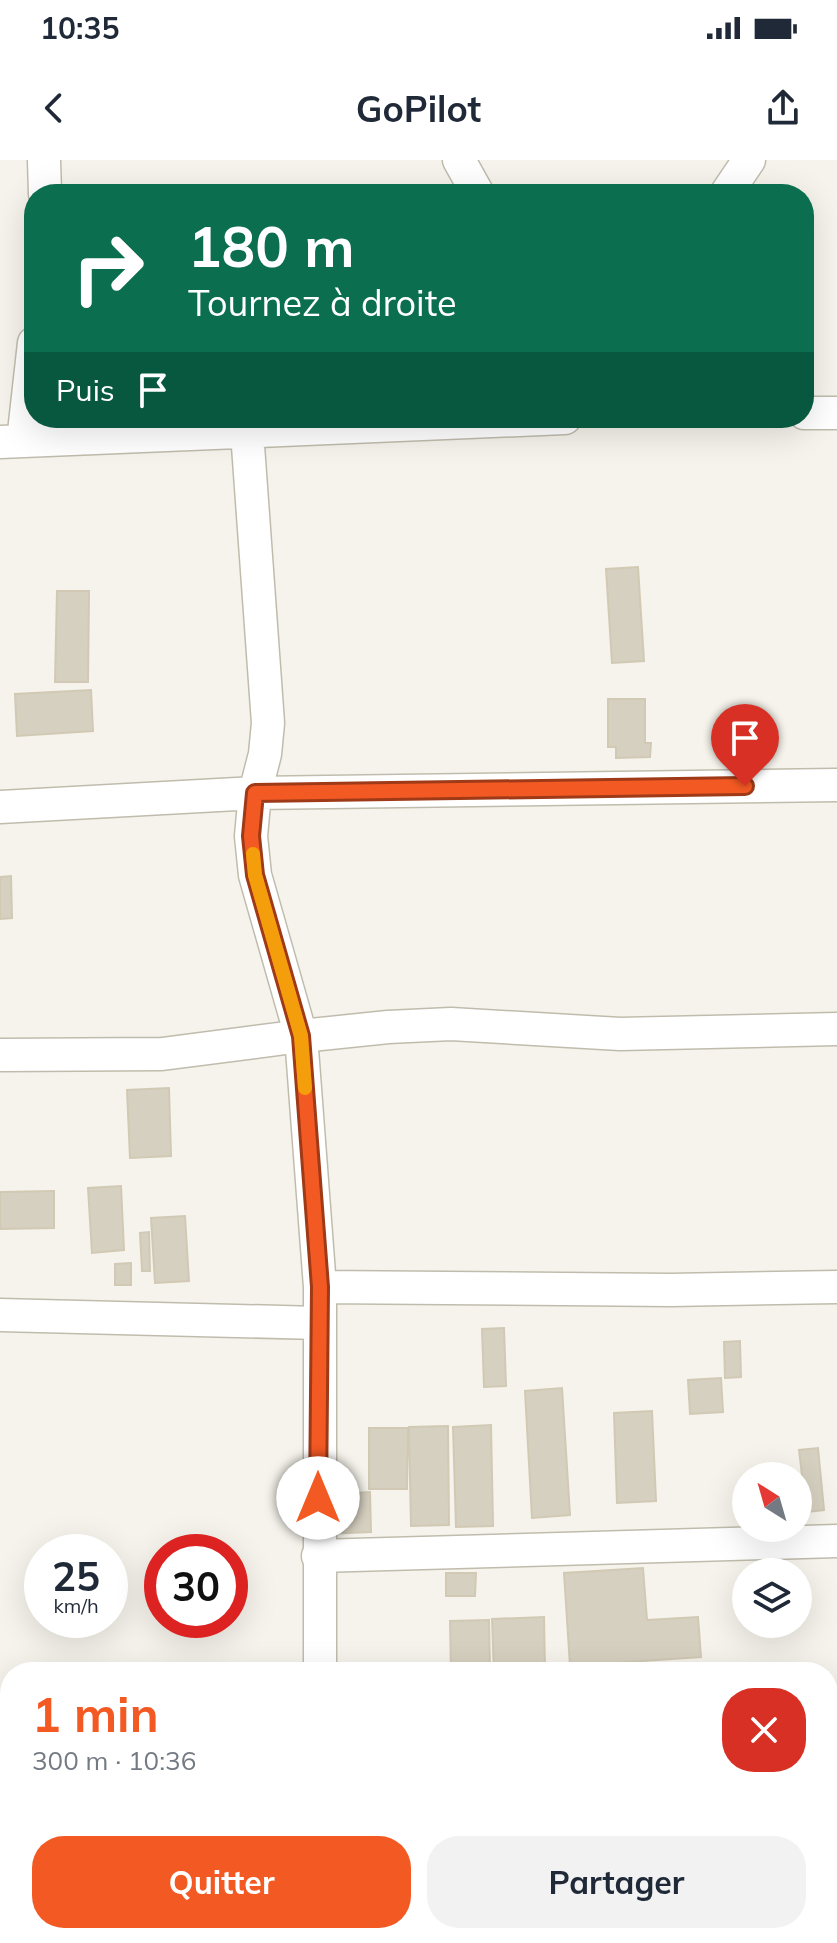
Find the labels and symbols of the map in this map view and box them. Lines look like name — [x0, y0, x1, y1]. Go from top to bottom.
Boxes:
pin — [711, 704, 779, 786]
position arrow — [276, 1456, 360, 1540]
north arrow — [732, 1462, 812, 1542]
speed limit sign: 30 — [144, 1534, 248, 1638]

